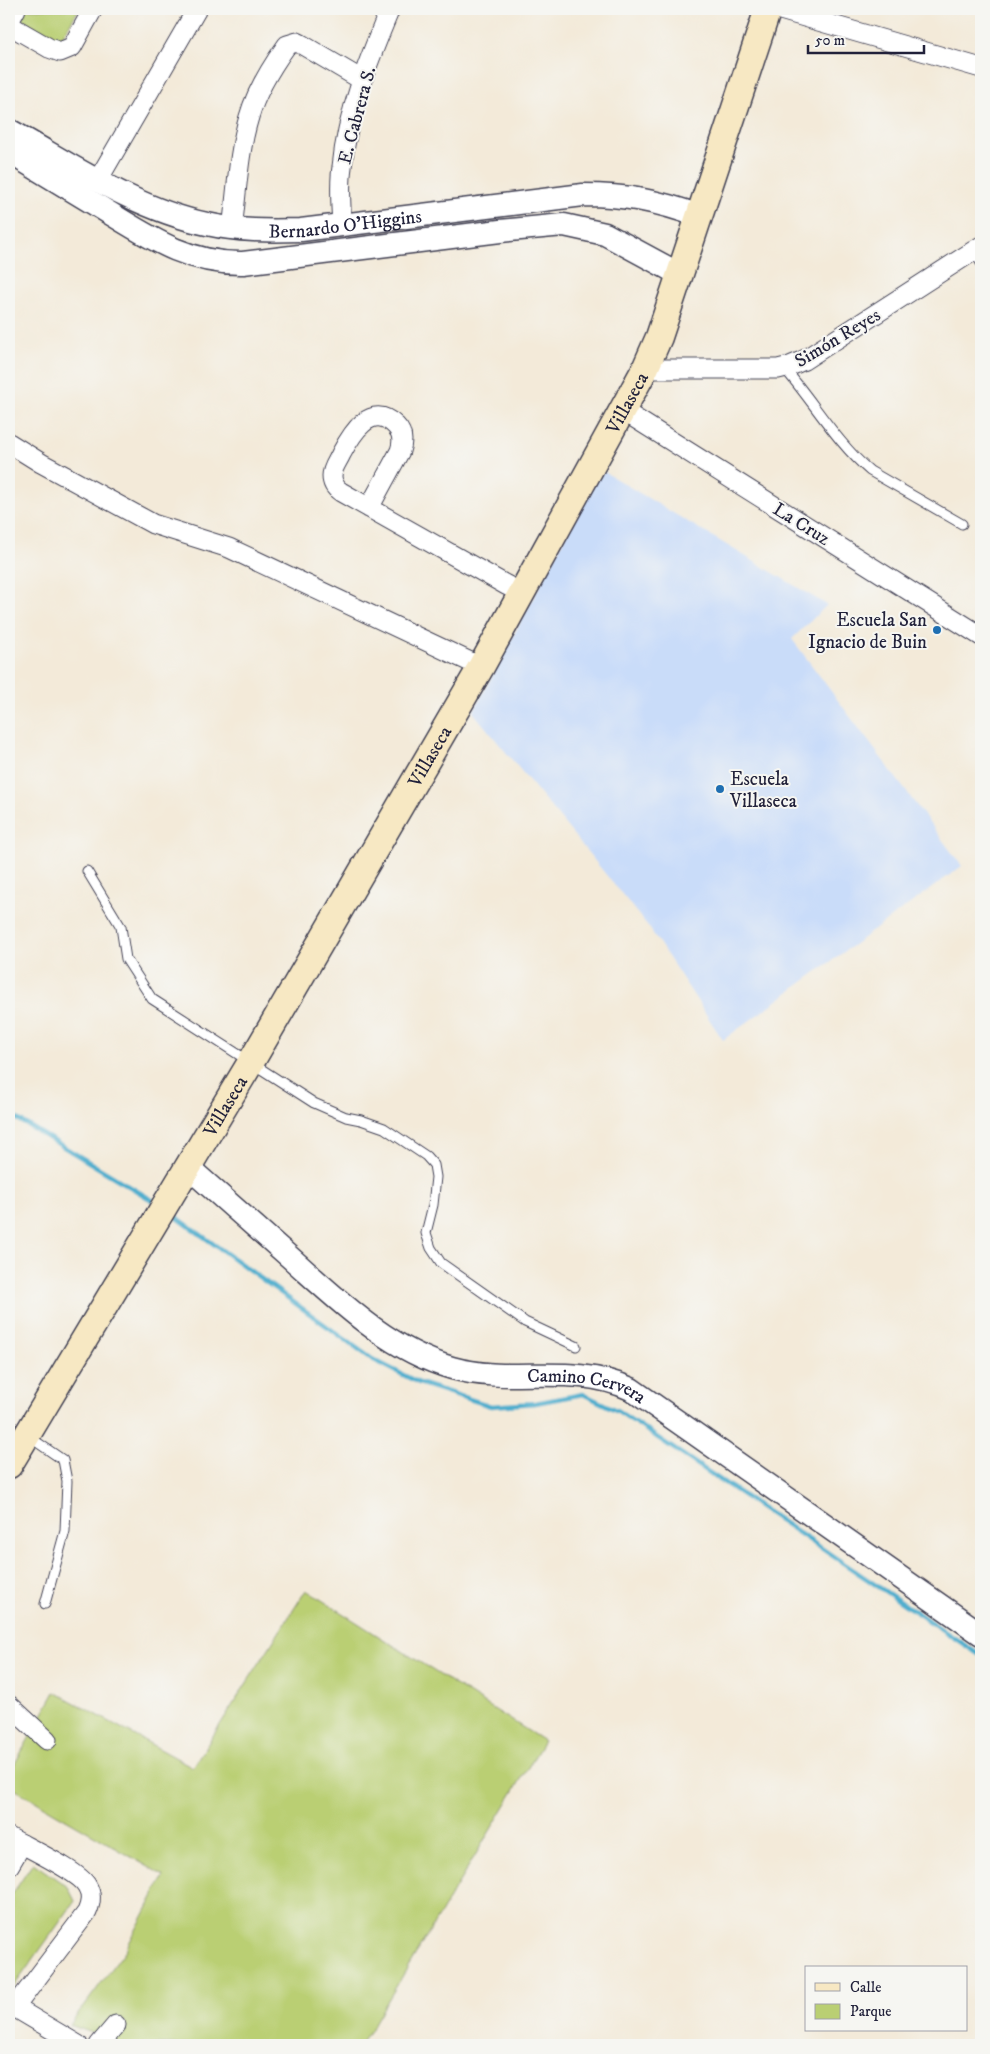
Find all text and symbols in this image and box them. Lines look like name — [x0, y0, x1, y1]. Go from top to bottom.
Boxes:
scale bar — [808, 22, 924, 54]
text: 50 m — [815, 31, 845, 50]
street label: E. Cabrera S. — [333, 64, 382, 167]
street label: Bernardo O'Higgins — [269, 205, 423, 243]
street label: Simón Reyes — [791, 304, 885, 373]
street label: Villaseca — [601, 368, 654, 439]
street label: La Cruz — [768, 498, 834, 551]
place label: Escuela San Ignacio de Buin — [808, 609, 927, 654]
marker: Escuela San Ignacio de Buin — [931, 624, 943, 636]
street label: Villaseca — [403, 722, 457, 792]
place label: Escuela Villaseca — [729, 768, 797, 813]
marker: Escuela Villaseca — [714, 783, 726, 795]
street label: Villaseca — [198, 1072, 253, 1142]
street label: Camino Cervera — [527, 1365, 650, 1409]
legend — [805, 1966, 968, 2032]
text: Calle — [850, 1978, 882, 1997]
text: Parque — [850, 2002, 891, 2021]

